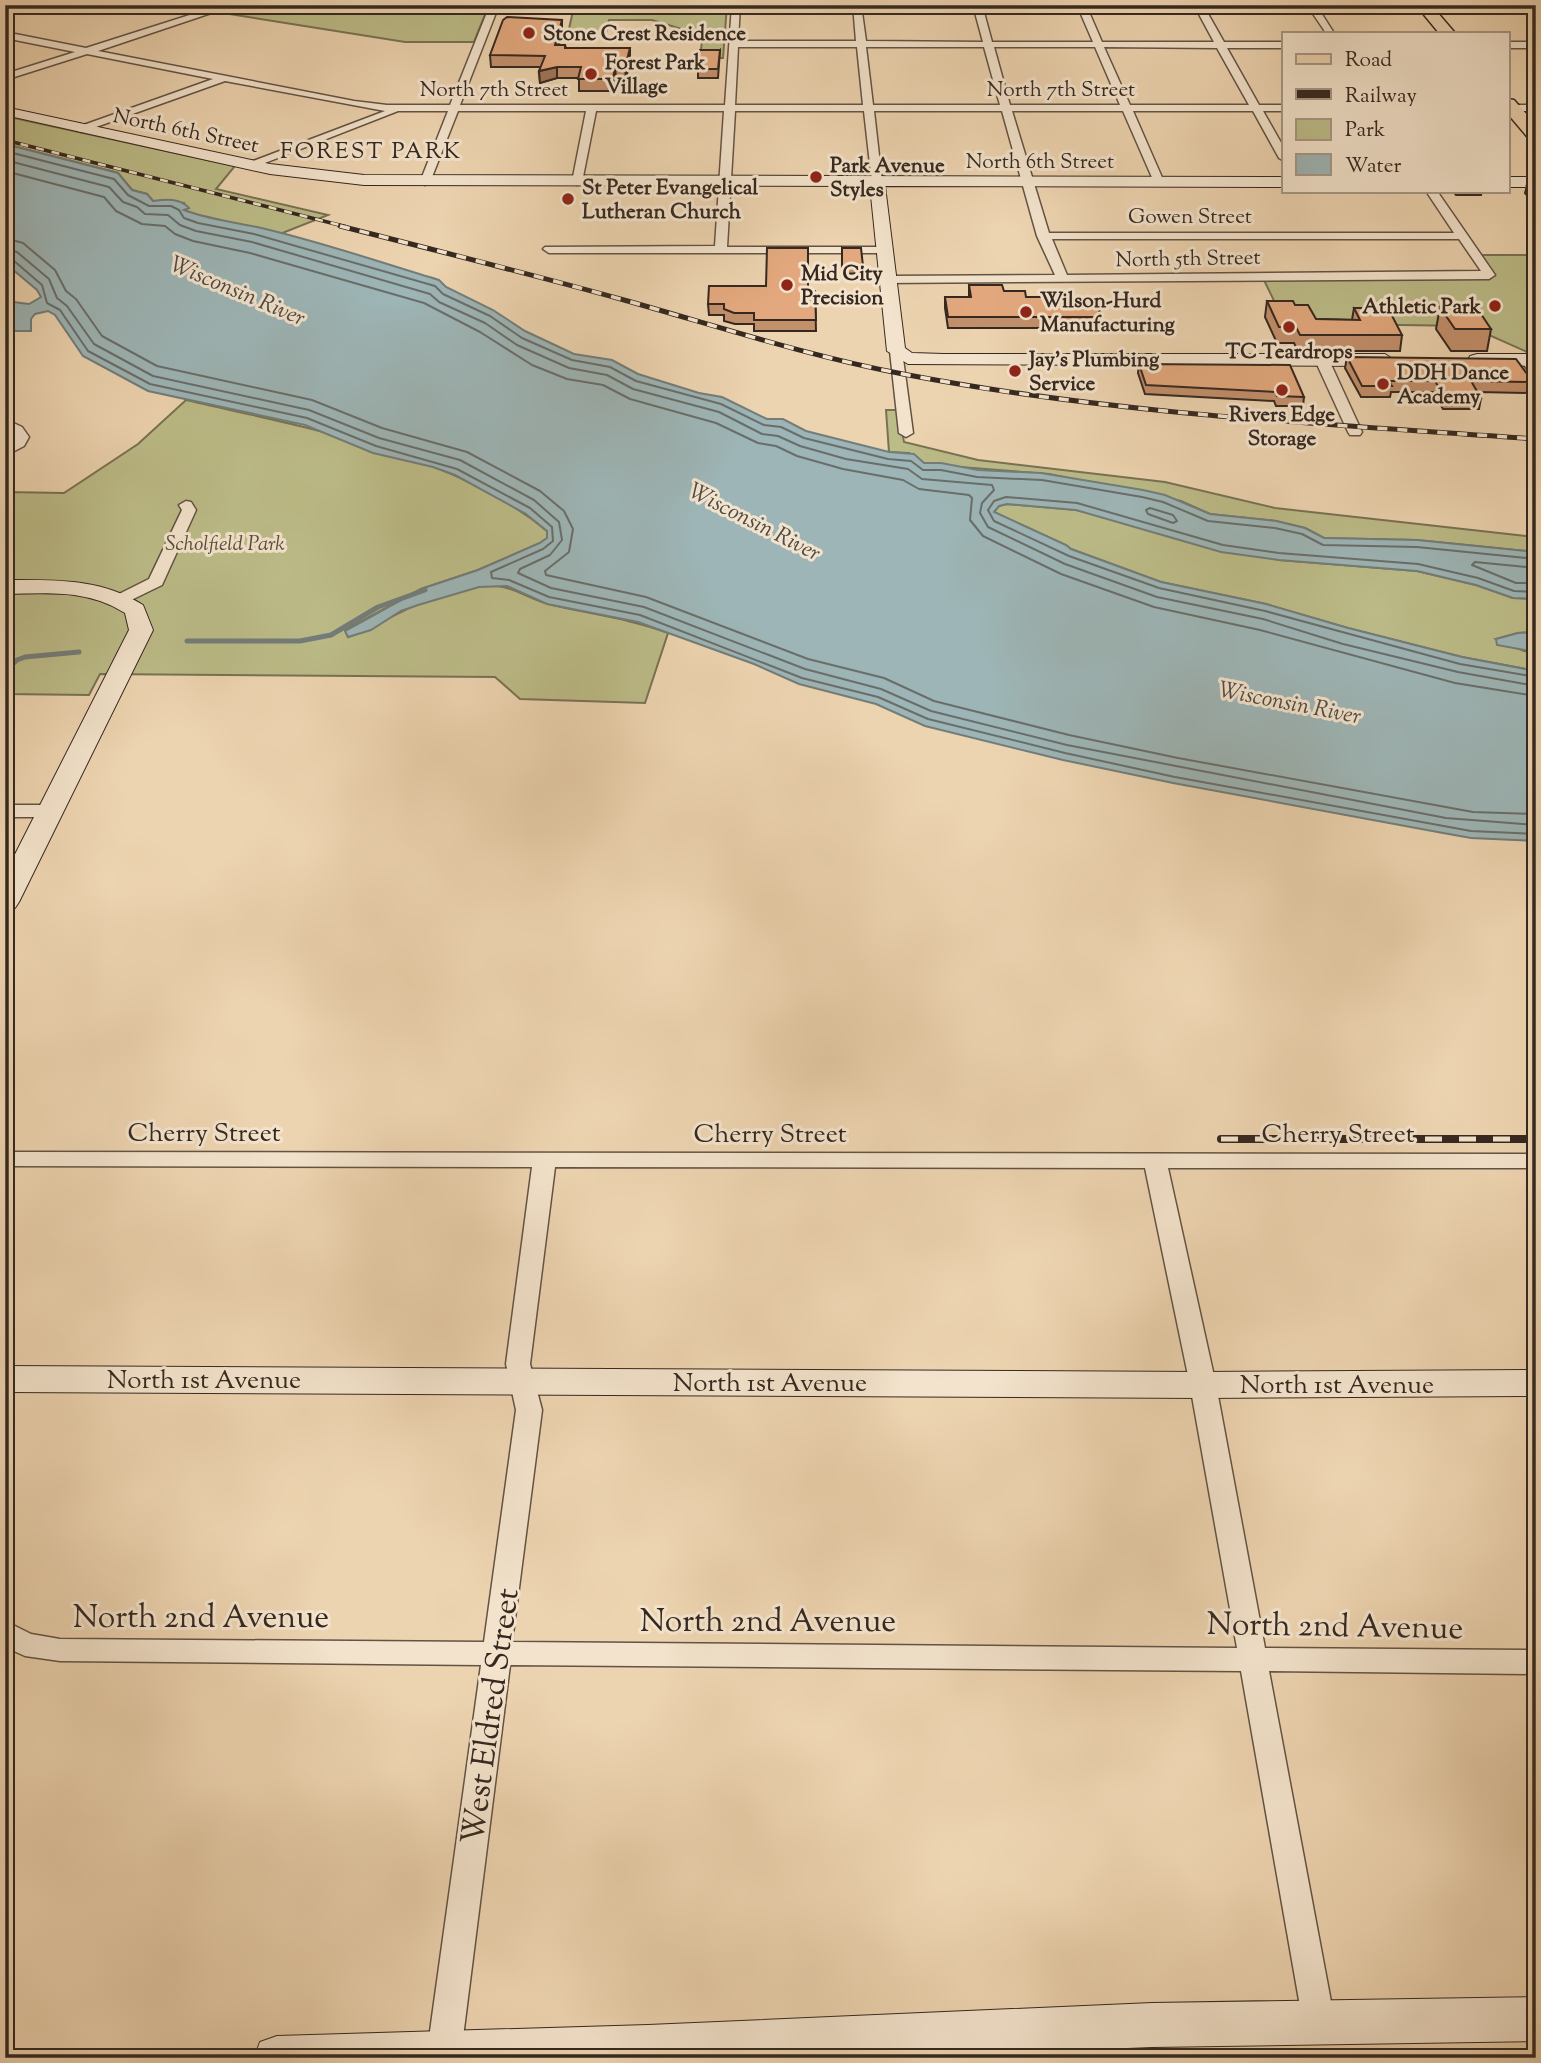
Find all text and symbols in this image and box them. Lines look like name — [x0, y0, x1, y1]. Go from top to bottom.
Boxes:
place label: Stone Crest Residence — [543, 20, 746, 50]
marker: Stone Crest Residence — [521, 25, 537, 41]
legend — [1282, 32, 1510, 192]
text: Road — [1345, 46, 1392, 76]
place label: Forest Park Village — [605, 49, 706, 103]
marker: Forest Park Village — [583, 66, 599, 82]
street label: North 7th Street — [420, 76, 568, 106]
street label: North 7th Street — [987, 76, 1135, 106]
text: Railway — [1345, 82, 1417, 112]
street label: North 6th Street — [110, 102, 261, 162]
text: Park — [1345, 116, 1386, 146]
district label: FOREST PARK — [280, 136, 462, 169]
street label: North 6th Street — [966, 148, 1114, 178]
place label: Park Avenue Styles — [830, 152, 945, 206]
text: Water — [1345, 152, 1402, 182]
marker: Park Avenue Styles — [808, 169, 824, 185]
place label: St Peter Evangelical Lutheran Church — [582, 174, 758, 228]
marker: St Peter Evangelical Lutheran Church — [560, 191, 576, 207]
street label: Gowen Street — [1128, 203, 1252, 233]
street label: North 5th Street — [1115, 244, 1261, 276]
water label: Wisconsin River — [164, 249, 310, 336]
place label: Mid City Precision — [801, 260, 884, 314]
marker: Mid City Precision — [779, 277, 795, 293]
place label: Wilson-Hurd Manufacturing — [1040, 287, 1176, 341]
place label: Athletic Park — [1362, 293, 1482, 323]
marker: Athletic Park — [1487, 298, 1503, 314]
marker: Wilson-Hurd Manufacturing — [1018, 304, 1034, 320]
marker: TC Teardrops — [1281, 319, 1297, 335]
place label: TC Teardrops — [1226, 338, 1352, 368]
place label: Jay's Plumbing Service — [1027, 346, 1160, 400]
place label: DDH Dance Academy — [1397, 359, 1509, 413]
marker: Jay's Plumbing Service — [1007, 363, 1023, 379]
marker: DDH Dance Academy — [1375, 376, 1391, 392]
marker: Rivers Edge Storage — [1274, 382, 1290, 398]
place label: Rivers Edge Storage — [1229, 401, 1335, 455]
water label: Wisconsin River — [682, 476, 826, 571]
park label: Scholfield Park — [165, 530, 285, 560]
water label: Wisconsin River — [1215, 674, 1364, 734]
street label: Cherry Street — [127, 1116, 281, 1153]
street label: Cherry Street — [693, 1117, 847, 1154]
street label: Cherry Street — [1261, 1117, 1415, 1154]
street label: North 1st Avenue — [107, 1363, 301, 1400]
street label: North 1st Avenue — [673, 1366, 867, 1403]
street label: North 1st Avenue — [1240, 1368, 1434, 1405]
street label: West Eldred Street — [451, 1586, 533, 1847]
street label: North 2nd Avenue — [73, 1596, 329, 1642]
street label: North 2nd Avenue — [640, 1600, 896, 1646]
street label: North 2nd Avenue — [1206, 1603, 1464, 1653]

